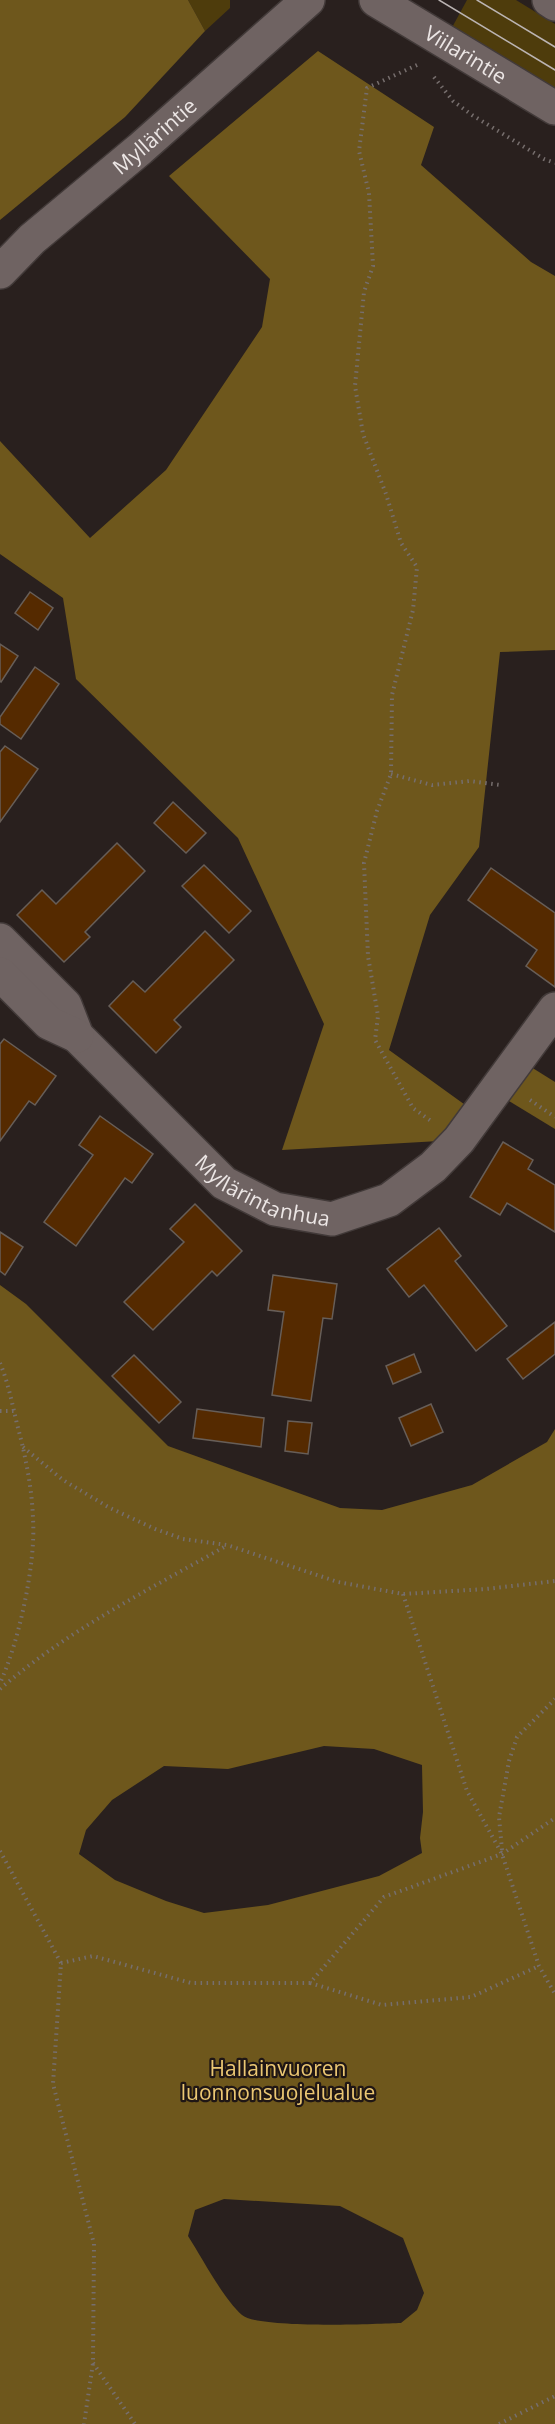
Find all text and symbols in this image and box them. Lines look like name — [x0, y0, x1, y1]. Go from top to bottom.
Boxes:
street label: Viilarintie — [419, 19, 512, 90]
street label: Myllärintie — [106, 91, 202, 180]
street label: Myllärintanhua — [189, 1148, 332, 1232]
park label: Hallainvuoren luonnonsuojelualue — [181, 2054, 375, 2106]

